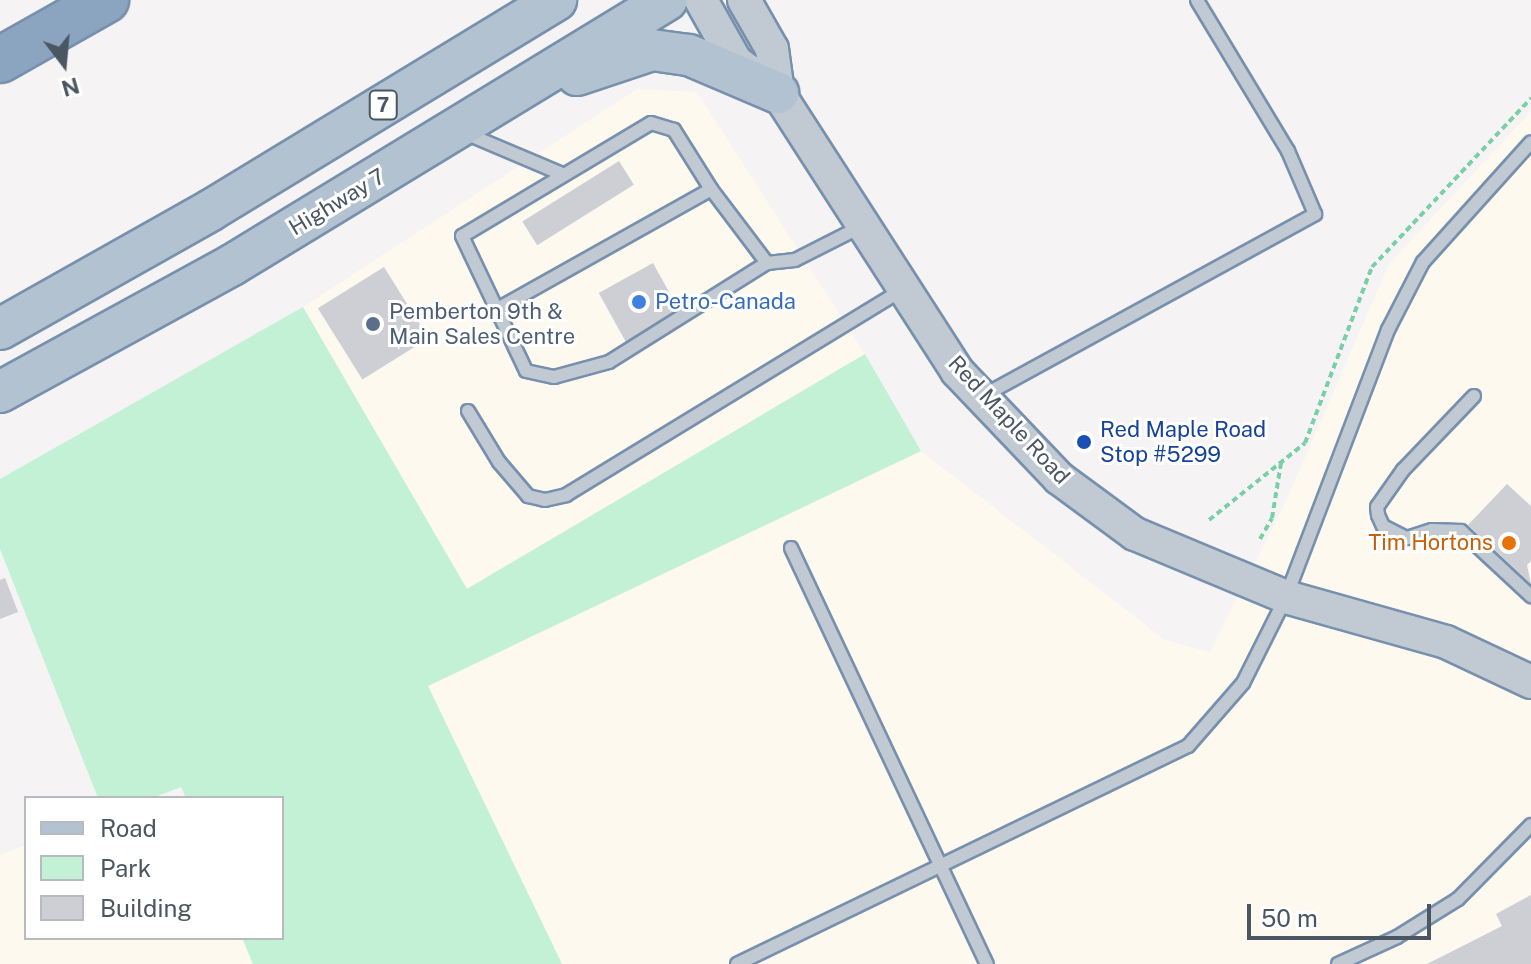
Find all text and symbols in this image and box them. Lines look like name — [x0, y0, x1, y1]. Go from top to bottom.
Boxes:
north arrow — [24, 24, 104, 104]
text: N — [59, 72, 82, 102]
road number: 7 — [367, 89, 399, 121]
street label: Highway 7 — [284, 163, 390, 241]
place label: Petro-Canada — [655, 289, 796, 315]
marker: Petro-Canada — [630, 293, 648, 311]
place label: Pemberton 9th & Main Sales Centre — [389, 298, 575, 350]
marker: Pemberton 9th & Main Sales Centre — [364, 315, 382, 333]
street label: Red Maple Road — [943, 350, 1075, 490]
place label: Red Maple Road Stop #5299 — [1100, 416, 1266, 468]
marker: Red Maple Road Stop #5299 — [1075, 433, 1093, 451]
place label: Tim Hortons — [1368, 530, 1493, 556]
marker: Tim Hortons — [1500, 534, 1518, 552]
legend — [24, 796, 284, 940]
text: Road — [100, 814, 157, 842]
text: Park — [100, 854, 151, 882]
scale bar — [1251, 888, 1435, 938]
text: Building — [100, 894, 192, 922]
text: 50 m — [1261, 904, 1318, 932]

